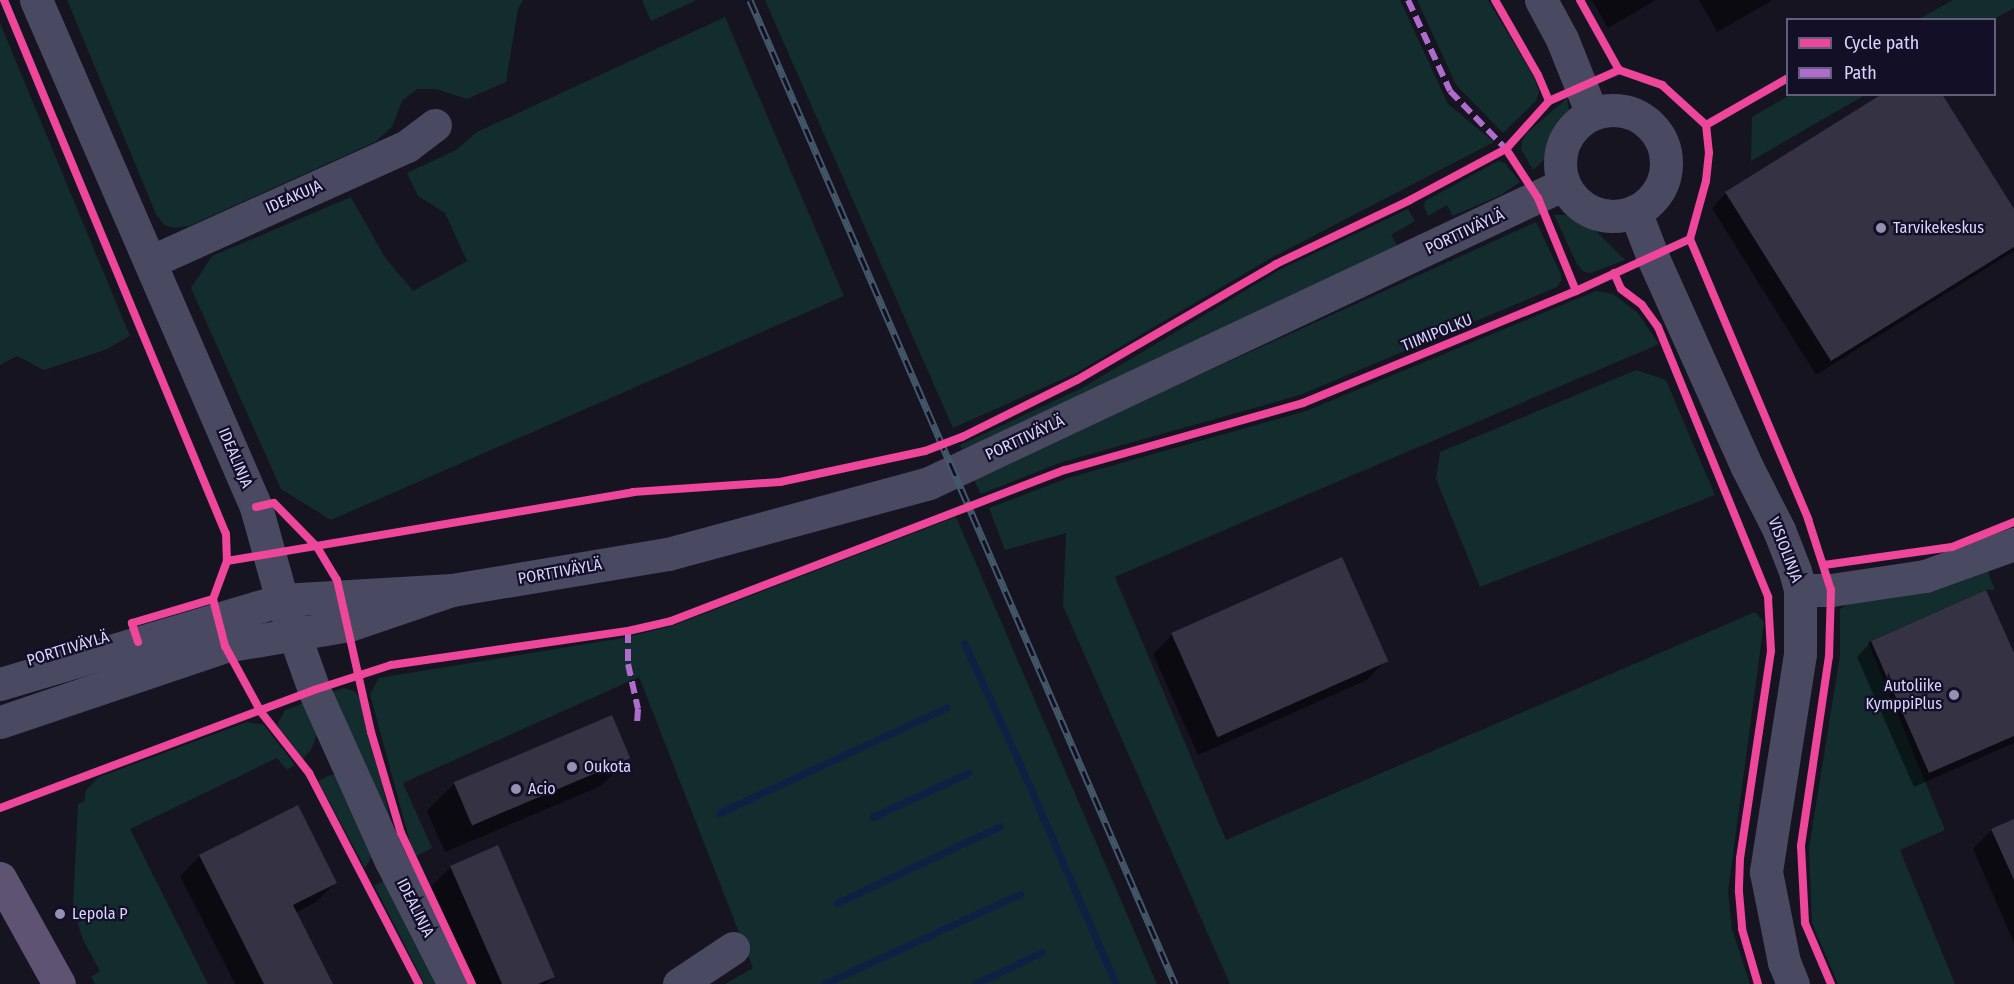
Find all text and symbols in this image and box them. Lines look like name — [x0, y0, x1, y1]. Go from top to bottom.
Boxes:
legend — [1786, 18, 1996, 96]
text: Cycle path — [1844, 32, 1919, 54]
text: Path — [1844, 62, 1877, 84]
street label: IDEAKUJA — [263, 176, 325, 218]
street label: PORTTIVÄYLÄ — [1422, 205, 1508, 259]
place label: Tarvikekeskus — [1893, 218, 1984, 238]
marker: Tarvikekeskus — [1874, 221, 1888, 235]
street label: TIIMIPOLKU — [1399, 310, 1475, 356]
street label: PORTTIVÄYLÄ — [982, 411, 1068, 465]
street label: IDEALINJA — [214, 425, 256, 491]
street label: VISIOLINJA — [1764, 515, 1806, 585]
street label: PORTTIVÄYLÄ — [517, 555, 603, 589]
street label: PORTTIVÄYLÄ — [25, 627, 111, 671]
place label: Autoliike KymppiPlus — [1866, 676, 1942, 714]
marker: Autoliike KymppiPlus — [1947, 688, 1961, 702]
place label: Oukota — [584, 757, 631, 777]
marker: Oukota — [565, 760, 579, 774]
place label: Acio — [528, 779, 556, 799]
marker: Acio — [509, 782, 523, 796]
street label: IDEALINJA — [392, 875, 438, 941]
place label: Lepola P — [72, 904, 128, 924]
marker: Lepola P — [53, 907, 67, 921]

